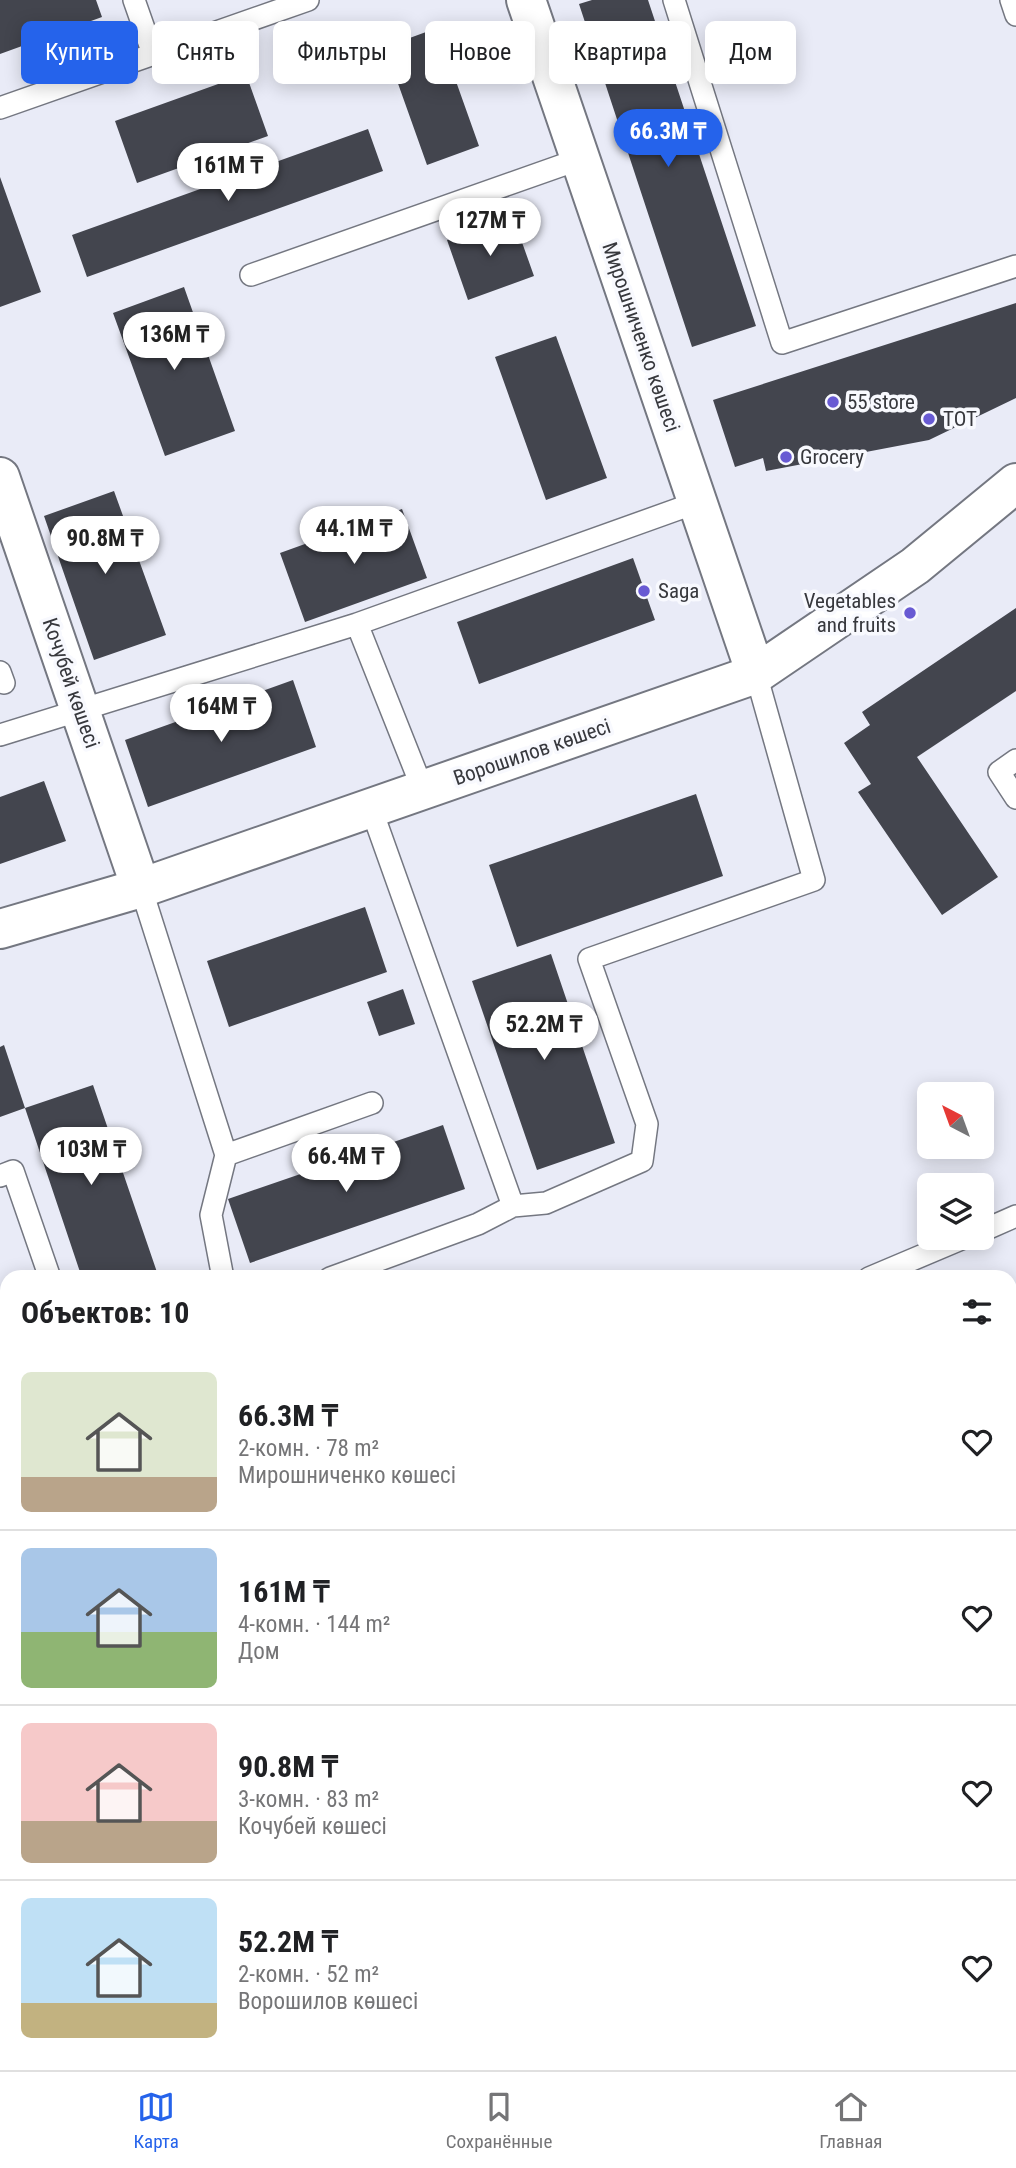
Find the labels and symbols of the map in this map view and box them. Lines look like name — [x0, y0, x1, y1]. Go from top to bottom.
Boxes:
pin: 66.3M ₸ — [603, 110, 733, 169]
pin: 161M ₸ — [171, 144, 285, 203]
pin: 127M ₸ — [433, 198, 547, 258]
street label: Мирошниченко көшесі — [597, 239, 685, 435]
pin: 136M ₸ — [117, 312, 231, 372]
place label: 55 store — [847, 390, 915, 414]
marker: 55 store — [825, 394, 841, 410]
place label: ТОТ — [943, 407, 977, 431]
marker: ТОТ — [921, 411, 937, 427]
place label: Grocery — [800, 445, 864, 469]
marker: Grocery — [778, 449, 794, 465]
pin: 44.1M ₸ — [289, 506, 419, 566]
pin: 90.8M ₸ — [40, 516, 170, 576]
place label: Saga — [658, 579, 699, 603]
marker: Saga — [636, 583, 652, 599]
place label: Vegetables and fruits — [804, 589, 896, 637]
marker: Vegetables and fruits — [902, 605, 918, 621]
street label: Кочубей көшесі — [38, 615, 104, 751]
pin: 164M ₸ — [164, 684, 278, 744]
street label: Ворошилов көшесі — [450, 714, 614, 790]
pin: 52.2M ₸ — [479, 1002, 609, 1062]
north arrow — [917, 1082, 994, 1158]
pin: 103M ₸ — [34, 1128, 148, 1187]
pin: 66.4M ₸ — [281, 1134, 411, 1194]

